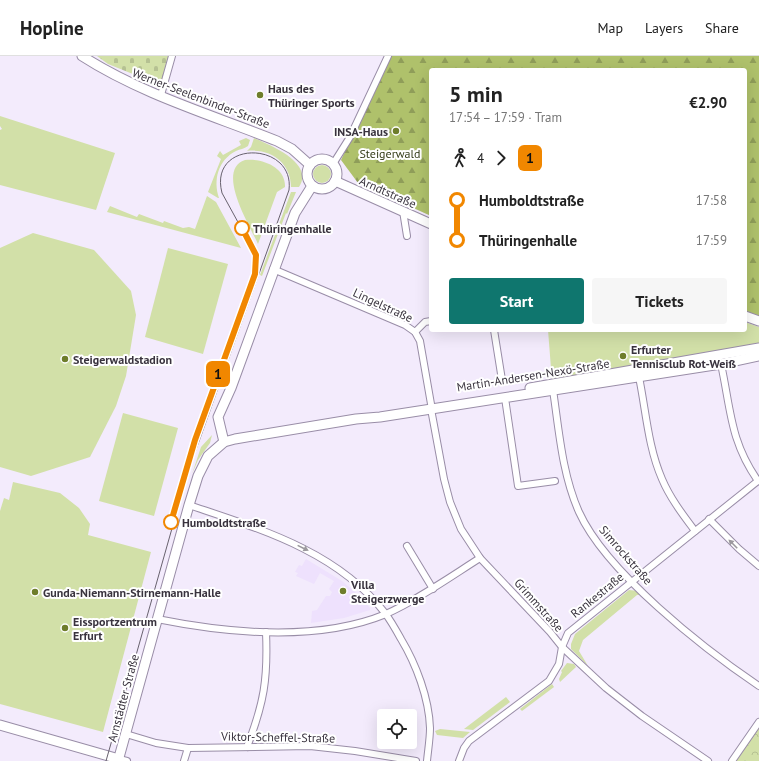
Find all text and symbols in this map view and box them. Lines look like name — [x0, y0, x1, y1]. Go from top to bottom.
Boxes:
text: Hopline — [20, 16, 84, 40]
text: Map — [597, 19, 623, 37]
text: Layers — [645, 19, 683, 37]
text: Share — [705, 19, 739, 37]
street label: Werner-Seelenbinder-Straße — [130, 65, 272, 131]
text: 5 min — [449, 80, 503, 108]
place label: Haus des Thüringer Sports — [268, 81, 355, 110]
marker: Haus des Thüringer Sports — [255, 90, 265, 100]
text: €2.90 — [689, 93, 727, 112]
text: 17:54 – 17:59 · Tram — [449, 109, 562, 126]
place label: INSA-Haus — [334, 124, 388, 139]
marker: INSA-Haus — [391, 126, 401, 136]
park label: Steigerwald — [360, 146, 420, 161]
icon: walk — [449, 147, 471, 169]
icon: forward — [490, 147, 512, 169]
text: 1 — [526, 149, 534, 167]
text: 4 — [477, 150, 484, 167]
street label: Arndtstraße — [357, 173, 419, 211]
text: Humboldtstraße — [479, 191, 584, 210]
text: 17:58 — [696, 192, 727, 209]
marker: Thüringenhalle — [234, 220, 250, 236]
place label: Thüringenhalle — [253, 221, 332, 236]
text: Thüringenhalle — [479, 231, 577, 250]
text: 17:59 — [696, 232, 727, 249]
button: Start — [449, 278, 584, 324]
button: Tickets — [592, 278, 727, 324]
street label: Lingelstraße — [351, 285, 415, 325]
place label: Erfurter Tennisclub Rot-Weiß — [631, 342, 737, 371]
marker: Erfurter Tennisclub Rot-Weiß — [618, 351, 628, 361]
place label: Steigerwaldstadion — [73, 352, 172, 367]
marker: Steigerwaldstadion — [60, 354, 70, 364]
street label: Martin-Andersen-Nexö-Straße — [456, 356, 610, 394]
line badge: 1 — [205, 361, 231, 387]
text: 1 — [214, 365, 222, 383]
marker: Humboldtstraße — [163, 514, 179, 530]
place label: Humboldtstraße — [182, 515, 266, 530]
street label: Simrockstraße — [596, 522, 656, 588]
one-way arrow — [728, 539, 738, 549]
one-way arrow — [297, 545, 308, 551]
street label: Rankestraße — [568, 569, 626, 621]
street label: Grimmstraße — [511, 575, 567, 635]
place label: Villa Steigerzwerge — [350, 577, 424, 606]
place label: Gunda-Niemann-Stirnemann-Halle — [43, 585, 221, 600]
marker: Villa Steigerzwerge — [338, 586, 348, 596]
marker: Gunda-Niemann-Stirnemann-Halle — [30, 587, 40, 597]
place label: Eissportzentrum Erfurt — [73, 614, 157, 643]
marker: Eissportzentrum Erfurt — [60, 623, 70, 633]
street label: Arnstädter Straße — [104, 653, 142, 743]
map controls — [377, 709, 417, 749]
button: locate — [377, 709, 417, 749]
street label: Viktor-Scheffel-Straße — [220, 728, 335, 745]

